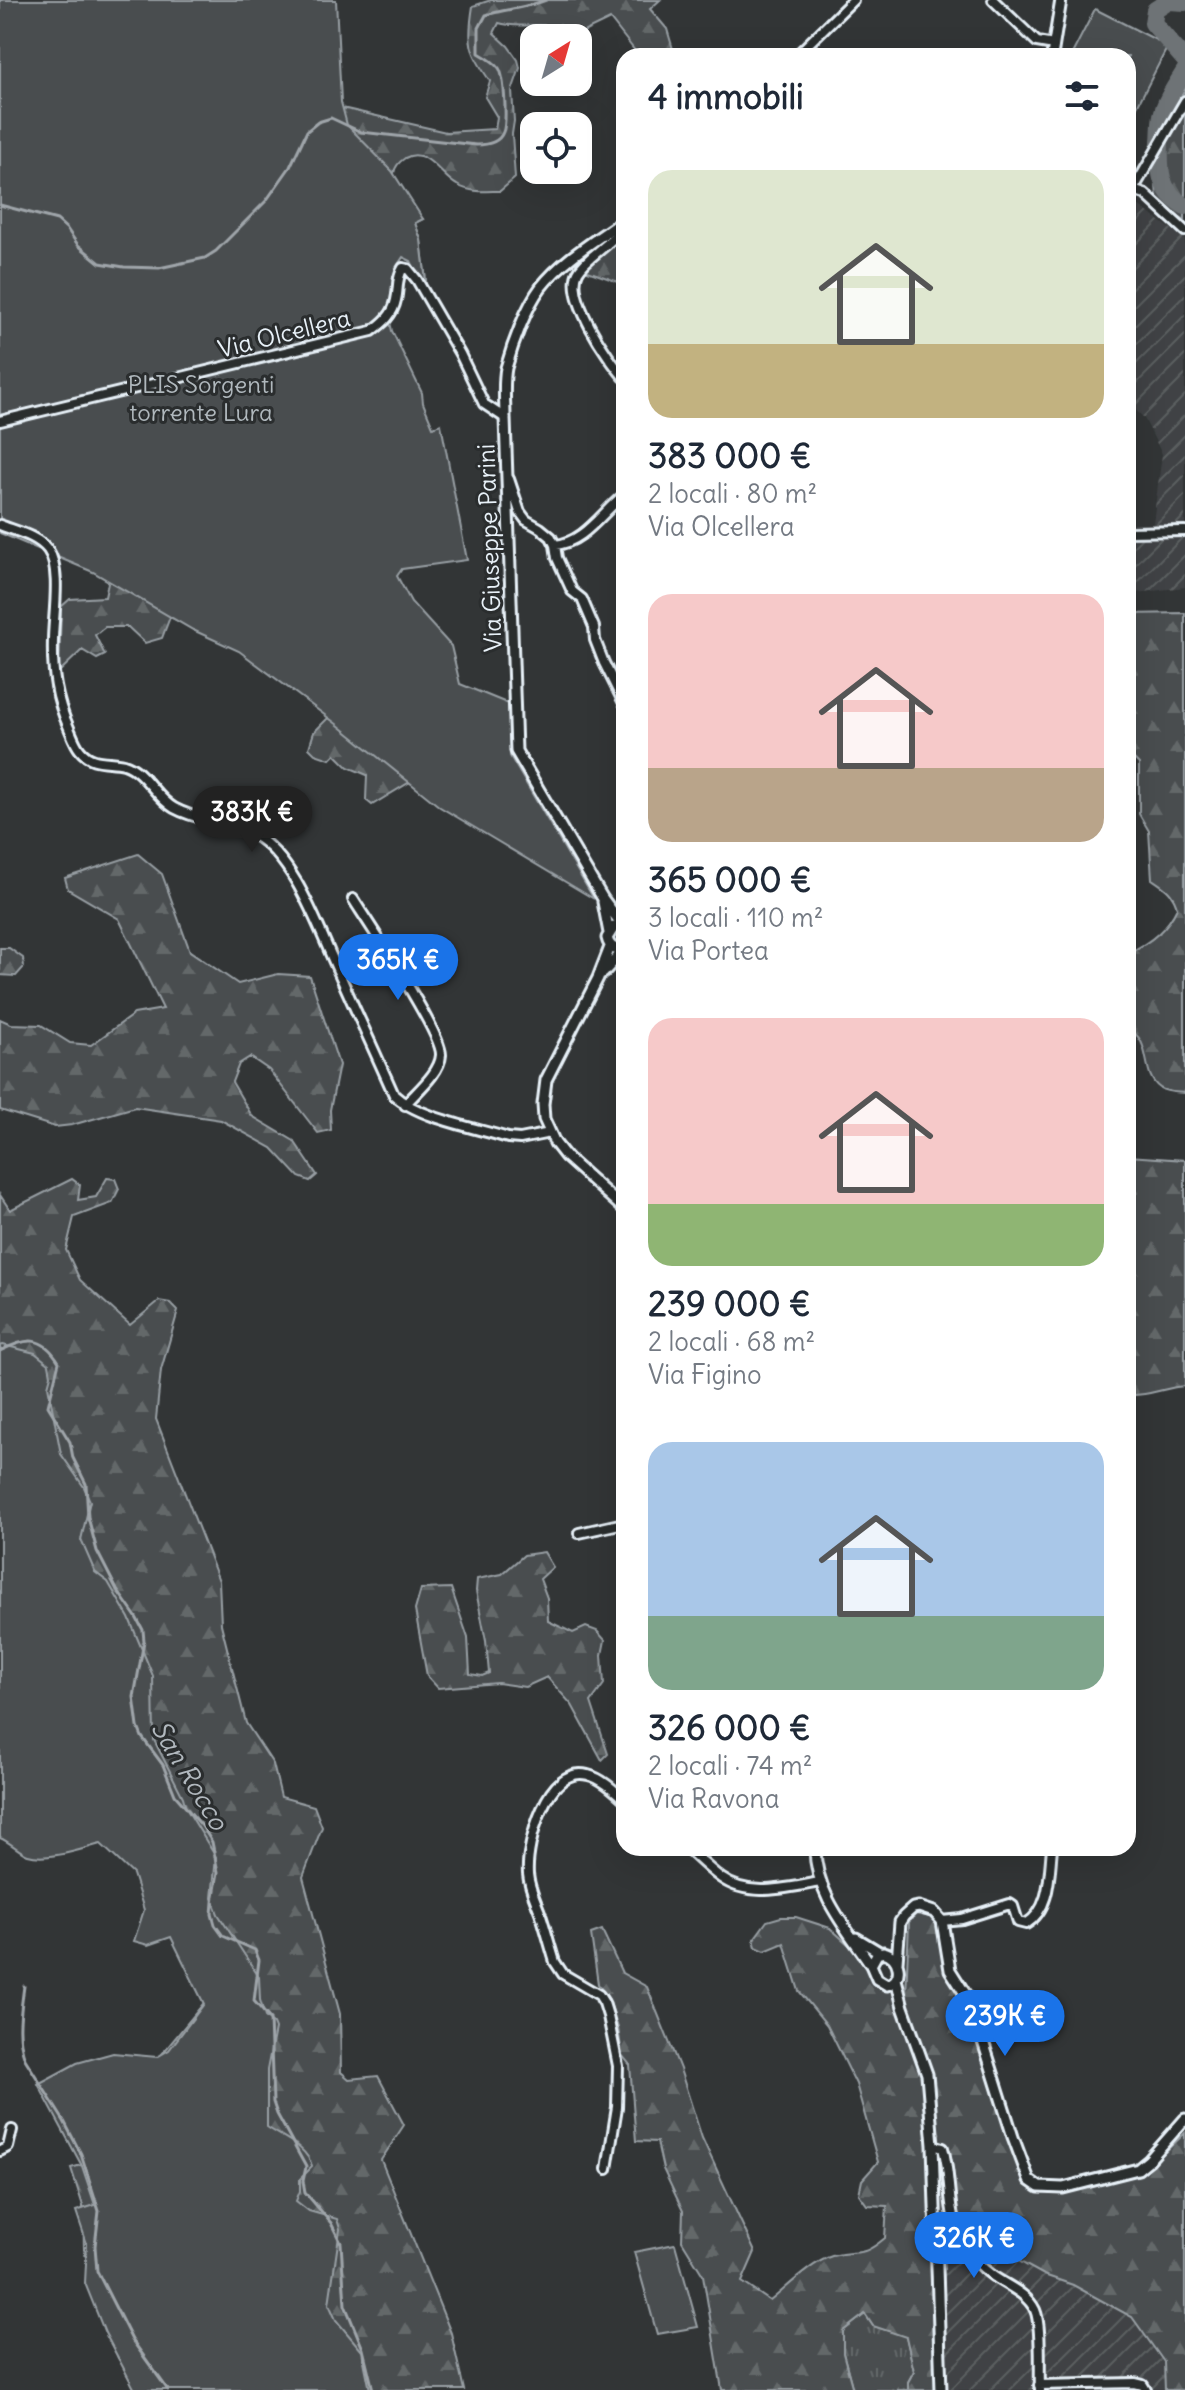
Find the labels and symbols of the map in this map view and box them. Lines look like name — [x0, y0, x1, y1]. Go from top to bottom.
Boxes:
north arrow — [520, 24, 592, 96]
street label: Via Olcellera — [215, 302, 353, 364]
park label: PLIS Sorgenti torrente Lura — [128, 369, 274, 427]
street label: Via Giuseppe Parini — [470, 443, 508, 653]
pin: 383K € — [187, 786, 317, 854]
pin: 365K € — [333, 934, 463, 1002]
water label: San Rocco — [144, 1714, 236, 1837]
pin: 239K € — [940, 1990, 1070, 2058]
pin: 326K € — [909, 2212, 1039, 2280]

